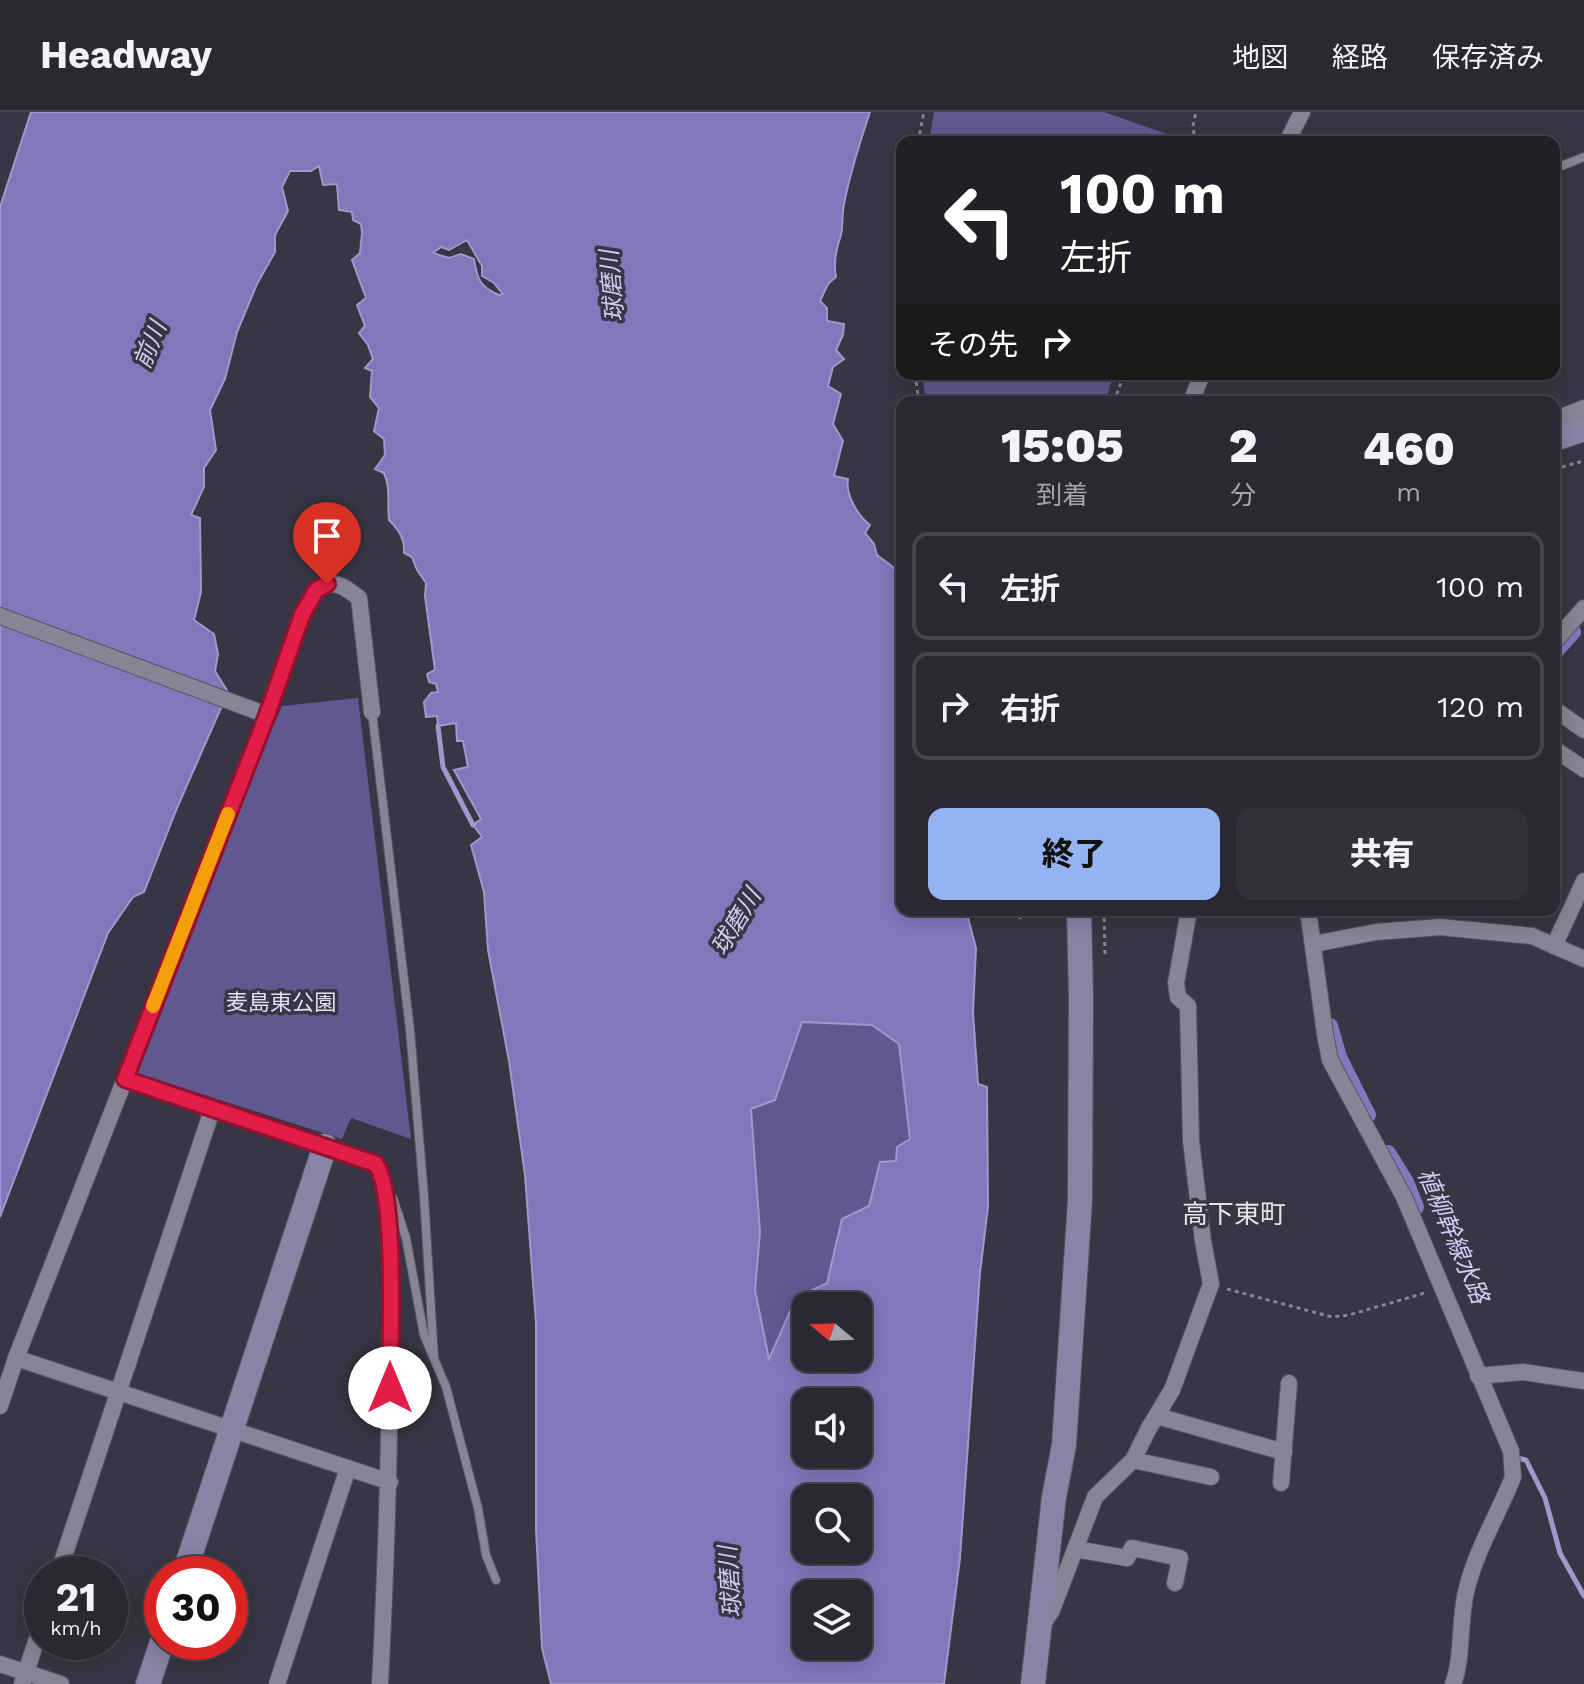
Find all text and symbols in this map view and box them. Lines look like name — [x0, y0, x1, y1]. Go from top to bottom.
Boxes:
text: Headway — [40, 33, 212, 77]
text: 地図 — [1232, 41, 1288, 74]
text: 経路 — [1332, 41, 1388, 74]
text: 保存済み — [1432, 41, 1544, 74]
text: 100 m — [1060, 161, 1225, 227]
icon: left — [928, 168, 1032, 272]
text: 左折 — [1060, 237, 1132, 279]
water label: 球磨川 — [595, 246, 629, 323]
water label: 前川 — [128, 315, 173, 372]
icon: right — [1034, 320, 1078, 364]
text: その先 — [928, 327, 1018, 362]
text: 15:05 — [1001, 417, 1124, 474]
text: 2 — [1229, 417, 1258, 474]
text: 460 — [1362, 420, 1455, 477]
text: m — [1396, 477, 1421, 507]
text: 到着 — [1036, 480, 1088, 510]
text: 分 — [1230, 480, 1256, 510]
pin — [293, 502, 361, 584]
icon: arrive — [305, 514, 349, 558]
icon: left — [932, 564, 976, 608]
text: 100 m — [1436, 569, 1524, 604]
text: 左折 — [1000, 571, 1060, 606]
icon: right — [932, 684, 976, 728]
text: 120 m — [1437, 689, 1524, 724]
text: 右折 — [1000, 691, 1060, 726]
button: 終了 — [928, 808, 1220, 900]
button: 共有 — [1236, 808, 1528, 900]
water label: 球磨川 — [705, 881, 768, 960]
park label: 麦島東公園 — [226, 990, 336, 1015]
water label: 植柳幹線水路 — [1412, 1164, 1495, 1310]
district label: 高下東町 — [1182, 1199, 1286, 1229]
north arrow — [792, 1292, 872, 1372]
map controls — [792, 1292, 872, 1660]
position arrow — [348, 1346, 432, 1430]
button: sound — [792, 1388, 872, 1468]
button: search — [792, 1484, 872, 1564]
water label: 球磨川 — [713, 1542, 746, 1619]
speed limit sign: 30 — [144, 1556, 248, 1660]
text: 21 — [55, 1574, 97, 1621]
button: layers — [792, 1580, 872, 1660]
text: km/h — [50, 1616, 102, 1640]

